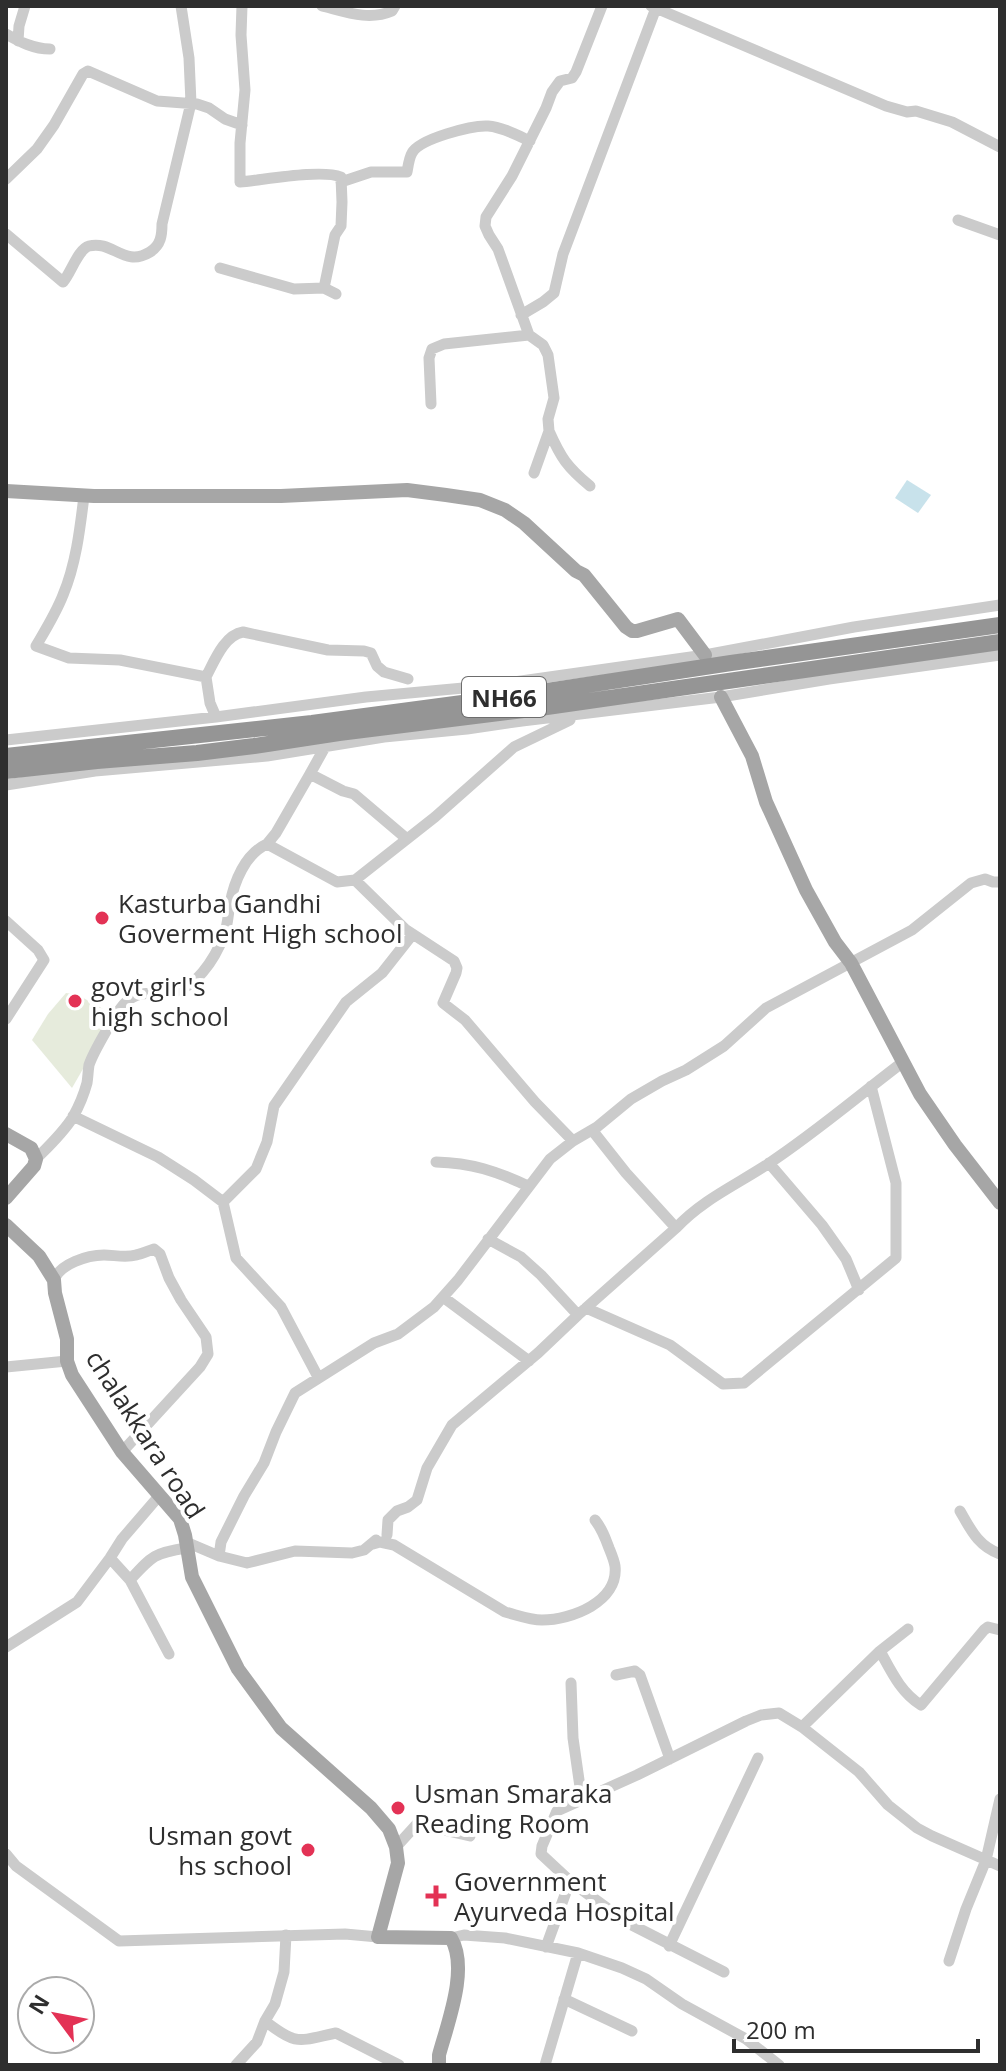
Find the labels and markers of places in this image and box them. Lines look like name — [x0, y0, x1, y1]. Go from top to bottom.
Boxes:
place label: Kasturba Gandhi Goverment High school — [118, 885, 403, 951]
marker: Kasturba Gandhi Goverment High school — [93, 909, 111, 927]
place label: govt girl's high school — [91, 968, 229, 1034]
marker: govt girl's high school — [66, 992, 84, 1010]
place label: Usman Smaraka Reading Room — [414, 1775, 613, 1841]
marker: Usman Smaraka Reading Room — [389, 1799, 407, 1817]
place label: Usman govt hs school — [147, 1817, 292, 1883]
marker: Usman govt hs school — [299, 1841, 317, 1859]
place label: Government Ayurveda Hospital — [454, 1863, 675, 1929]
marker: Government Ayurveda Hospital — [425, 1885, 447, 1907]

